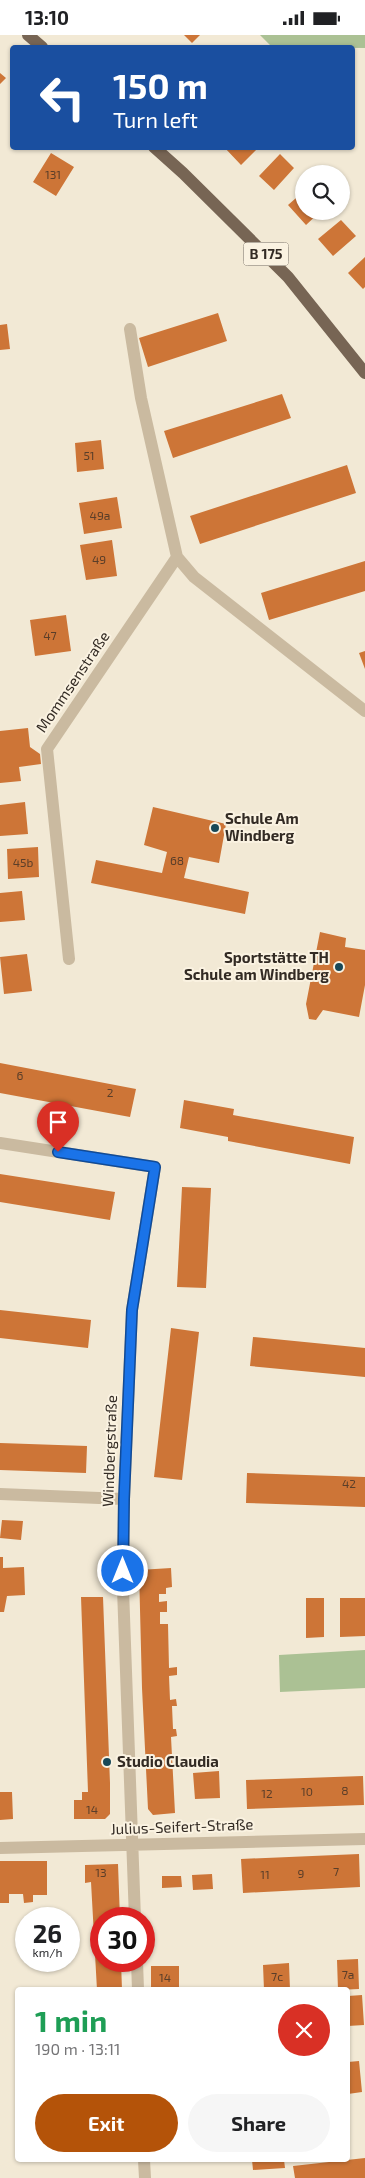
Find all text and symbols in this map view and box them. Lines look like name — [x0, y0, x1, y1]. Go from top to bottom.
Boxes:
text: 13:10 — [25, 6, 69, 29]
text: 150 m — [113, 64, 208, 106]
icon: left — [30, 65, 95, 130]
text: Turn left — [113, 106, 198, 132]
map controls — [295, 165, 350, 220]
button: search — [295, 165, 350, 220]
house number: 131 — [45, 167, 61, 181]
road number: B 175 — [244, 243, 288, 265]
house number: 51 — [83, 448, 95, 462]
house number: 49a — [90, 508, 110, 522]
house number: 49 — [92, 552, 106, 566]
street label: Mommsenstraße — [32, 627, 113, 735]
house number: 47 — [43, 628, 57, 642]
place label: Schule Am Windberg — [225, 809, 299, 844]
marker: Schule Am Windberg — [209, 822, 221, 834]
house number: 68 — [170, 853, 184, 867]
house number: 45b — [13, 855, 33, 869]
place label: Sportstätte TH Schule am Windberg — [184, 948, 329, 983]
marker: Sportstätte TH Schule am Windberg — [333, 961, 345, 973]
house number: 6 — [17, 1068, 24, 1082]
house number: 2 — [107, 1085, 114, 1099]
pin — [37, 1101, 79, 1152]
icon: arrive — [44, 1108, 72, 1136]
street label: Windbergstraße — [98, 1395, 120, 1507]
house number: 42 — [342, 1476, 356, 1490]
position arrow — [96, 1544, 148, 1596]
place label: Studio Claudia — [117, 1752, 219, 1770]
marker: Studio Claudia — [101, 1756, 113, 1768]
house number: 8 — [341, 1783, 349, 1797]
house number: 10 — [301, 1784, 313, 1798]
house number: 12 — [261, 1786, 273, 1800]
house number: 14 — [86, 1802, 98, 1816]
street label: Julius-Seifert-Straße — [110, 1815, 254, 1837]
house number: 7 — [333, 1864, 339, 1878]
house number: 13 — [95, 1865, 107, 1879]
house number: 9 — [298, 1866, 305, 1880]
house number: 11 — [260, 1867, 270, 1881]
speed limit sign: 30 — [90, 1907, 155, 1972]
text: 26 — [33, 1918, 62, 1948]
text: km/h — [33, 1945, 62, 1959]
house number: 7a — [342, 1967, 354, 1981]
house number: 7c — [271, 1969, 283, 1983]
house number: 14 — [159, 1970, 171, 1984]
text: 1 min — [35, 2002, 107, 2038]
button: close — [278, 2004, 330, 2056]
text: 190 m · 13:11 — [35, 2039, 120, 2058]
button: Exit — [35, 2094, 178, 2152]
button: Share — [188, 2094, 330, 2152]

